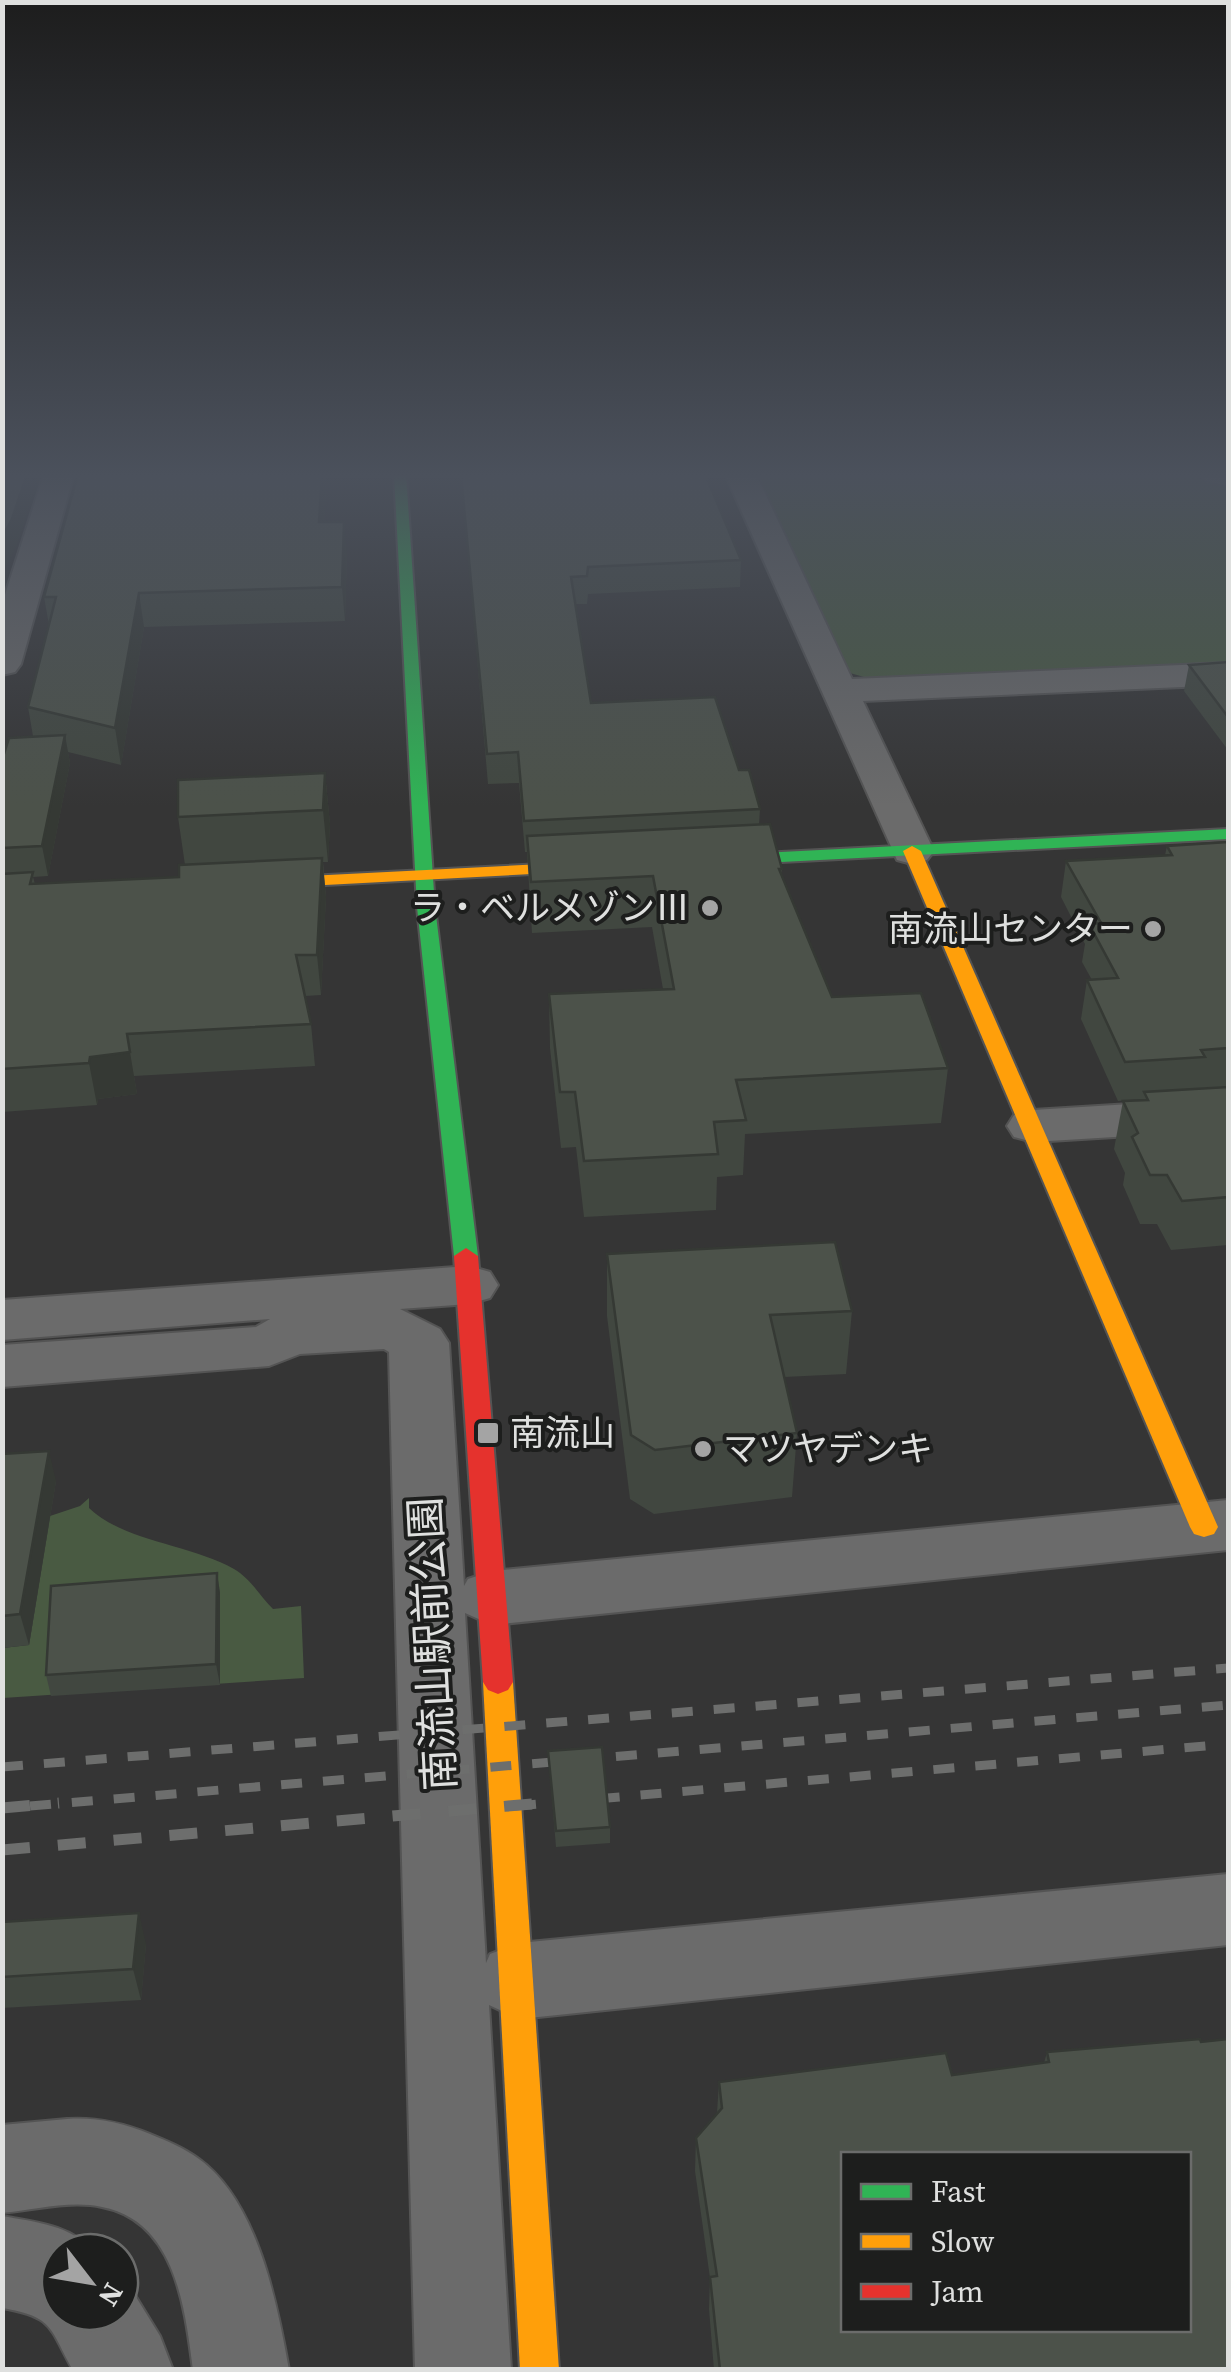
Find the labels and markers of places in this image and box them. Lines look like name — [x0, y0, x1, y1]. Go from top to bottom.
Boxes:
place label: ラ・ベルメゾンⅢ — [410, 884, 690, 932]
marker: ラ・ベルメゾンⅢ — [699, 897, 721, 919]
place label: 南流山センター — [888, 905, 1133, 953]
marker: 南流山センター — [1142, 918, 1164, 940]
place label: 南流山 — [510, 1409, 615, 1457]
marker: 南流山 — [475, 1420, 501, 1446]
place label: マツヤデンキ — [723, 1425, 933, 1473]
marker: マツヤデンキ — [692, 1438, 714, 1460]

